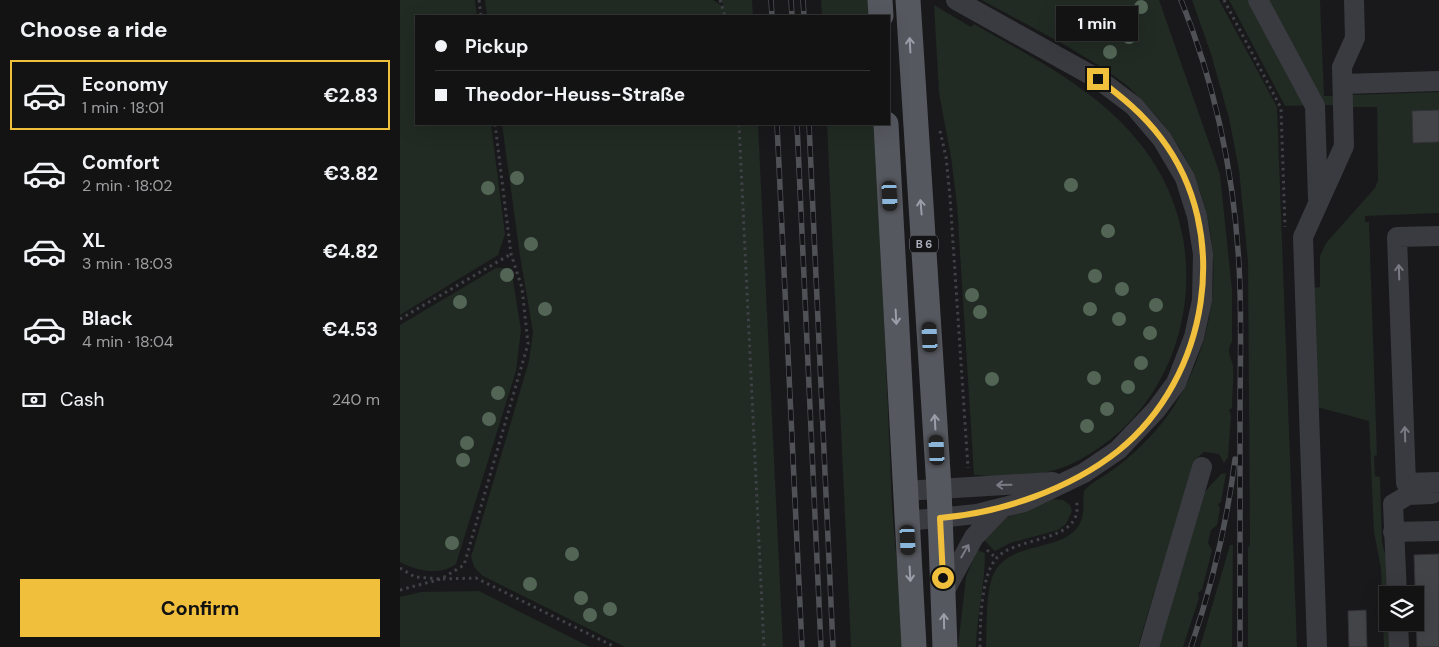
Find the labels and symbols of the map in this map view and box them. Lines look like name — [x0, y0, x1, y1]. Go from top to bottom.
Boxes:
callout: 1 min — [1057, 7, 1139, 42]
one-way arrow — [906, 37, 915, 53]
route end — [1087, 68, 1109, 90]
car — [881, 181, 898, 211]
one-way arrow — [916, 199, 926, 215]
road number: B 6 — [910, 235, 938, 252]
one-way arrow — [1394, 264, 1403, 280]
one-way arrow — [891, 309, 900, 325]
car — [921, 322, 938, 352]
one-way arrow — [931, 414, 940, 430]
one-way arrow — [1400, 426, 1409, 442]
car — [928, 435, 945, 465]
one-way arrow — [996, 480, 1012, 490]
car — [899, 525, 916, 555]
one-way arrow — [960, 543, 970, 558]
one-way arrow — [905, 566, 914, 582]
route start — [932, 567, 954, 589]
one-way arrow — [939, 613, 949, 629]

